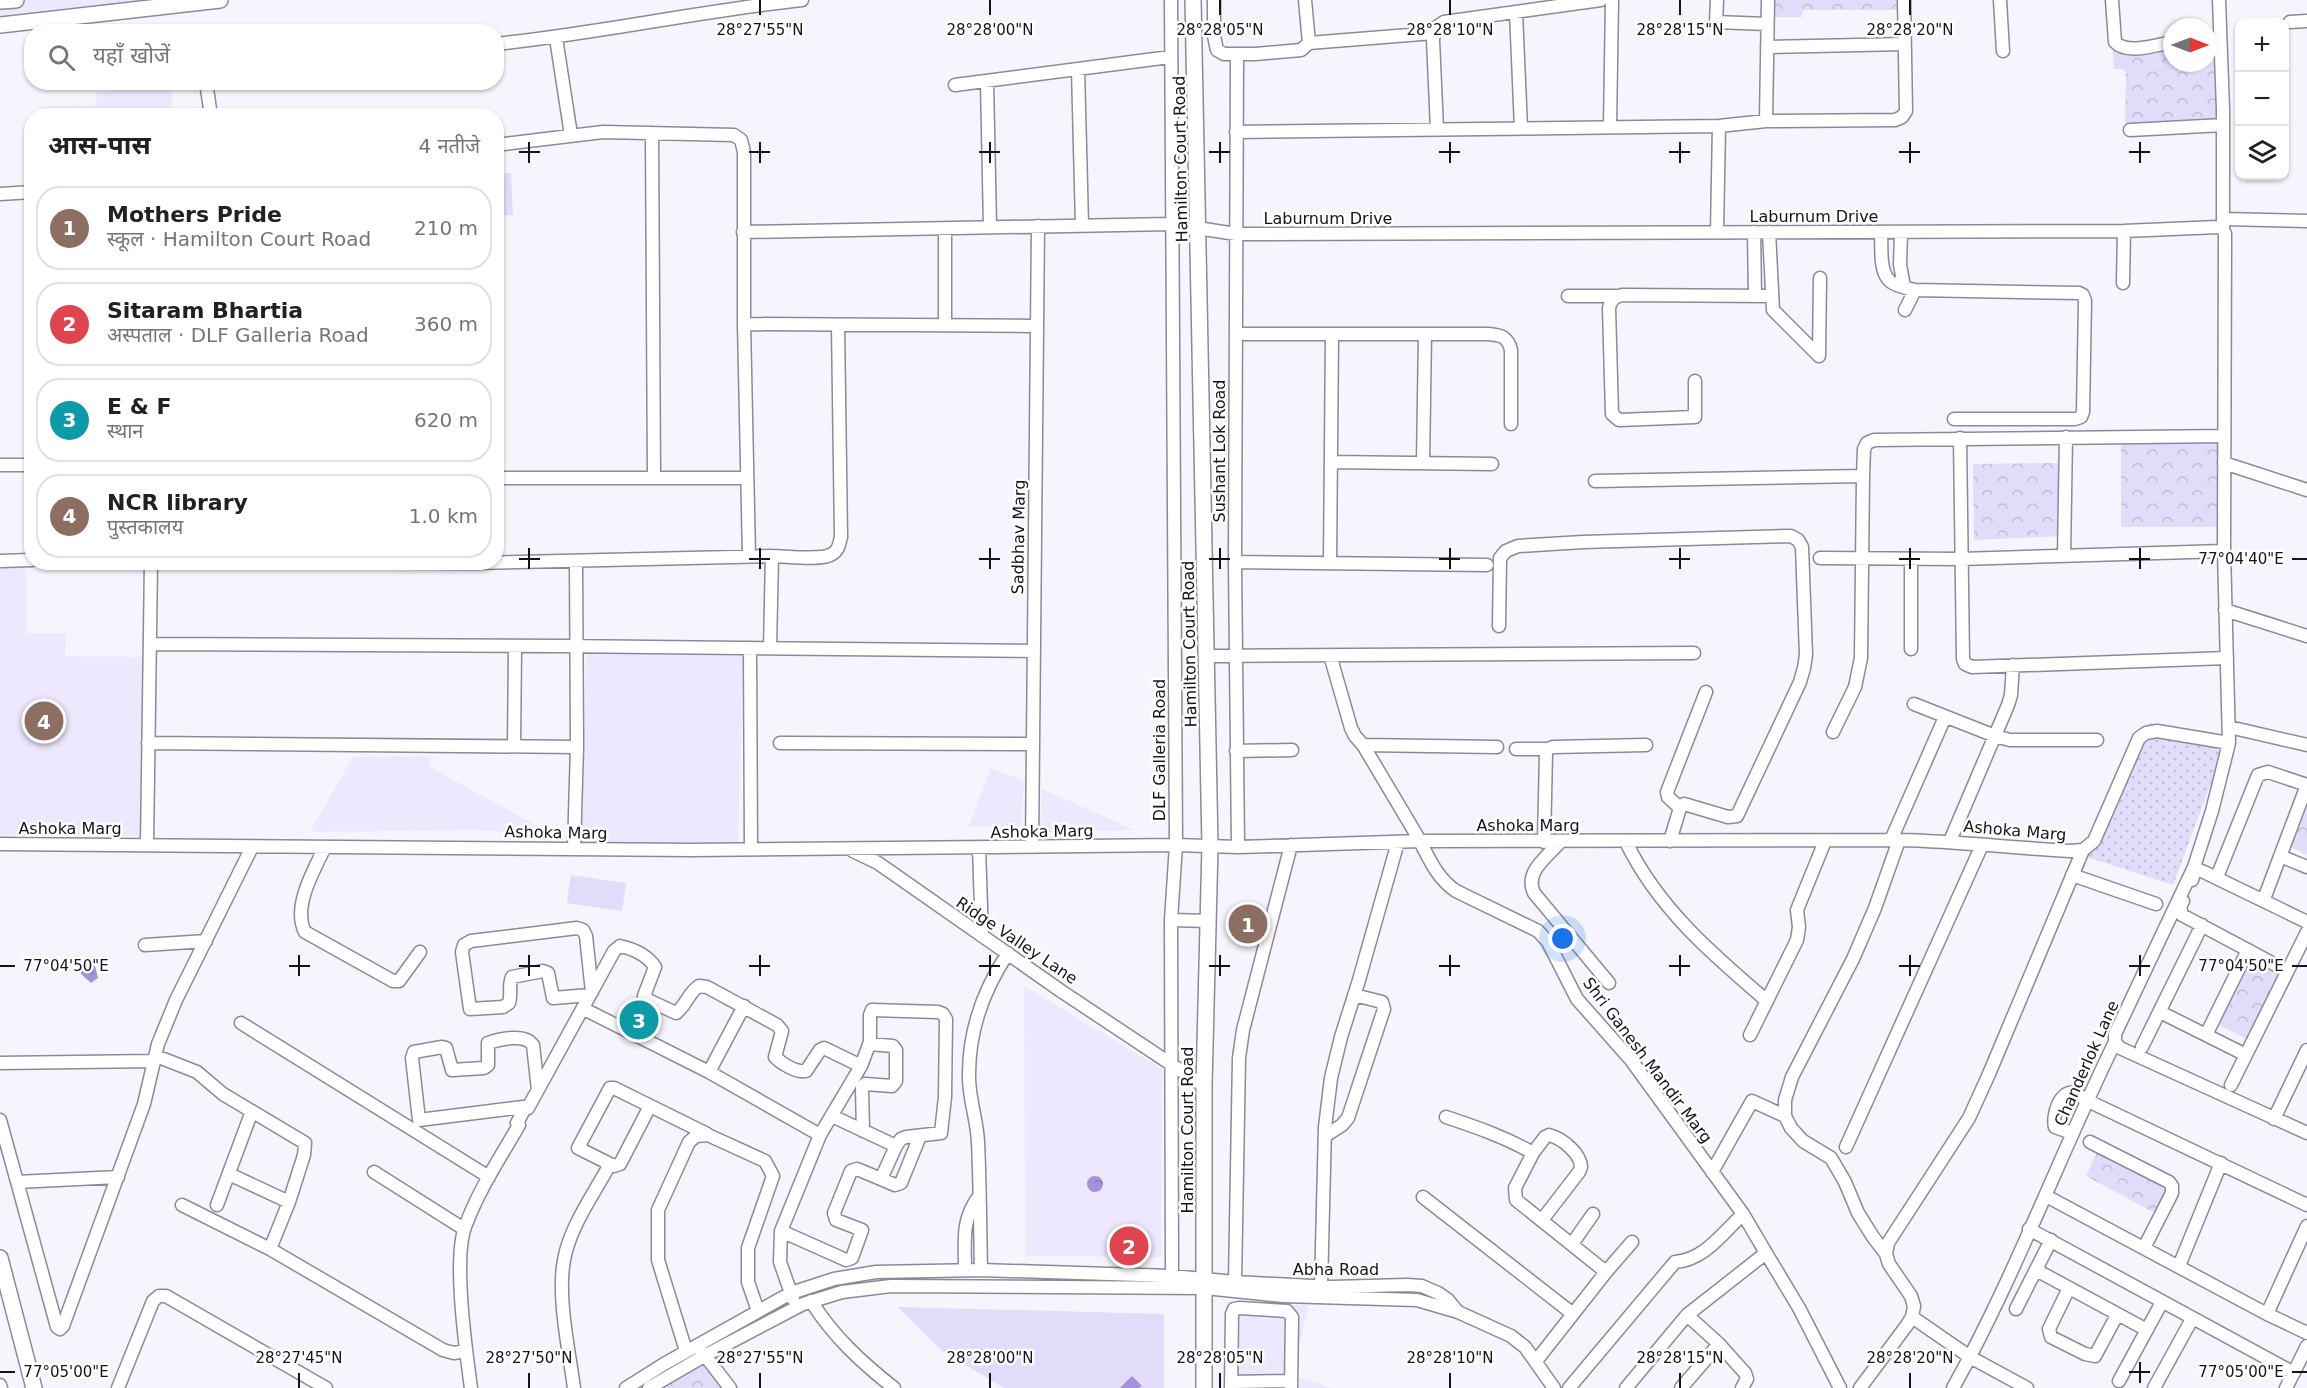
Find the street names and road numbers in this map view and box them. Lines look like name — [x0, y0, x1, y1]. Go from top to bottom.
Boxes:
street label: Hamilton Court Road — [1170, 75, 1191, 243]
street label: Laburnum Drive — [1750, 207, 1878, 226]
street label: Laburnum Drive — [1264, 209, 1392, 228]
street label: Sushant Lok Road — [1210, 380, 1229, 523]
street label: Sadbhav Marg — [1008, 479, 1029, 595]
street label: Hamilton Court Road — [1179, 560, 1200, 728]
street label: DLF Galleria Road — [1150, 679, 1169, 821]
street label: Ashoka Marg — [1476, 816, 1580, 835]
street label: Ashoka Marg — [1963, 817, 2067, 844]
street label: Ashoka Marg — [18, 819, 122, 838]
street label: Ashoka Marg — [990, 821, 1094, 842]
street label: Ashoka Marg — [504, 822, 608, 843]
street label: Ridge Valley Lane — [952, 893, 1081, 988]
street label: Shri Ganesh Mandir Marg — [1579, 974, 1716, 1147]
street label: Chanderlok Lane — [2050, 998, 2123, 1129]
street label: Hamilton Court Road — [1178, 1047, 1197, 1213]
street label: Abha Road — [1293, 1260, 1379, 1279]

